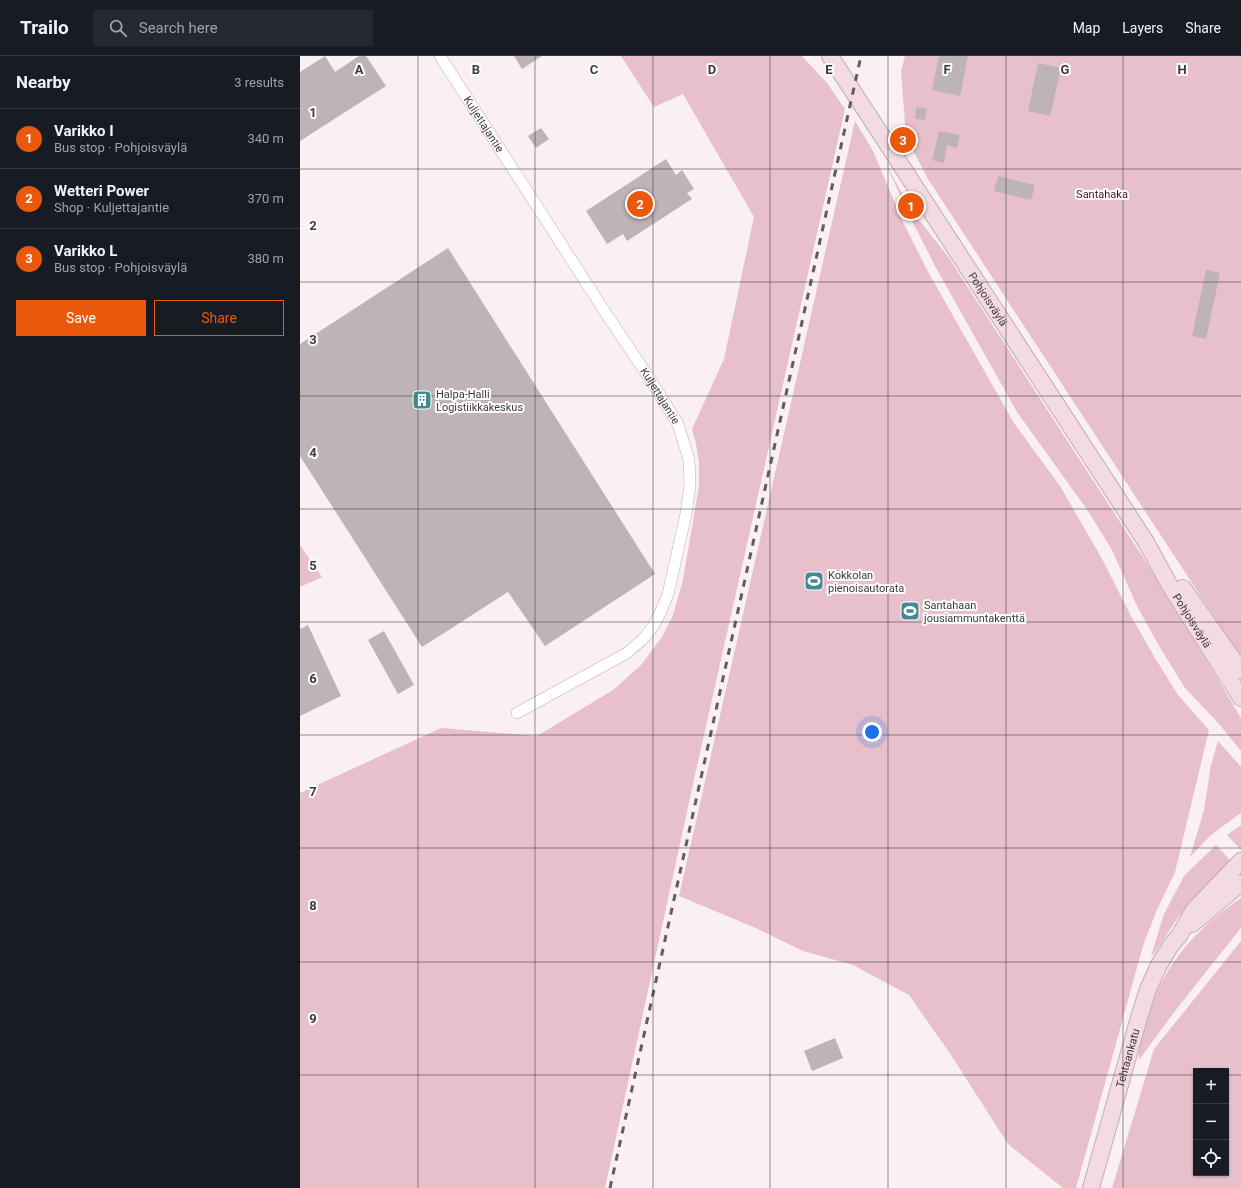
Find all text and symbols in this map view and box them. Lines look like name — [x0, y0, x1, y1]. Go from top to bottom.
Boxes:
search box — [93, 10, 373, 46]
text: Trailo — [20, 16, 69, 39]
icon: search — [107, 17, 129, 39]
text: Search here — [139, 19, 218, 37]
text: Map — [1073, 20, 1100, 36]
text: Layers — [1122, 20, 1163, 36]
text: Share — [1185, 20, 1221, 36]
text: A — [355, 62, 364, 77]
text: B — [472, 62, 480, 77]
text: C — [590, 62, 599, 77]
text: D — [708, 62, 716, 77]
text: E — [825, 62, 833, 77]
text: F — [943, 62, 951, 77]
text: G — [1061, 62, 1070, 77]
text: H — [1177, 62, 1187, 77]
text: Nearby — [16, 72, 71, 92]
text: 3 results — [234, 75, 284, 90]
street label: Kuljettajantie — [461, 94, 507, 155]
text: 1 — [309, 105, 317, 120]
text: Varikko I — [54, 122, 114, 140]
pin: 3 — [890, 125, 916, 155]
text: 1 — [25, 131, 33, 146]
text: 340 m — [247, 131, 284, 146]
text: Bus stop · Pohjoisväylä — [54, 140, 187, 155]
text: Wetteri Power — [54, 182, 149, 200]
park label: Santahaka — [1076, 188, 1128, 201]
pin: 2 — [627, 189, 653, 219]
text: 2 — [25, 191, 33, 206]
text: 370 m — [247, 191, 284, 206]
pin: 1 — [898, 191, 924, 221]
text: Shop · Kuljettajantie — [54, 200, 169, 215]
text: 2 — [309, 218, 317, 233]
text: Varikko L — [54, 242, 117, 260]
text: 3 — [25, 251, 33, 266]
text: 380 m — [247, 251, 284, 266]
text: Bus stop · Pohjoisväylä — [54, 260, 187, 275]
street label: Pohjoisväylä — [966, 270, 1010, 328]
button: Save — [16, 300, 146, 336]
button: Share — [154, 300, 284, 336]
text: 3 — [309, 332, 317, 347]
street label: Kuljettajantie — [638, 365, 683, 427]
place label: Halpa-Halli Logistiikkakeskus — [436, 388, 523, 414]
building icon: Halpa-Halli Logistiikkakeskus — [411, 389, 433, 411]
text: 4 — [309, 445, 317, 460]
text: 5 — [309, 558, 317, 573]
place label: Kokkolan pienoisautorata — [828, 569, 904, 595]
sports icon: Kokkolan pienoisautorata — [803, 570, 825, 592]
street label: Pohjoisväylä — [1170, 591, 1214, 650]
place label: Santahaan jousiammuntakenttä — [923, 599, 1025, 625]
sports icon: Santahaan jousiammuntakenttä — [899, 600, 921, 622]
text: 6 — [309, 671, 317, 686]
your location — [862, 722, 882, 742]
text: 7 — [309, 784, 317, 799]
text: 8 — [309, 898, 317, 913]
text: 9 — [309, 1011, 317, 1026]
street label: Tehtaankatu — [1113, 1027, 1142, 1089]
map controls — [1193, 1068, 1229, 1176]
button: + — [1193, 1068, 1229, 1104]
button: − — [1193, 1104, 1229, 1140]
button: locate — [1193, 1140, 1229, 1176]

